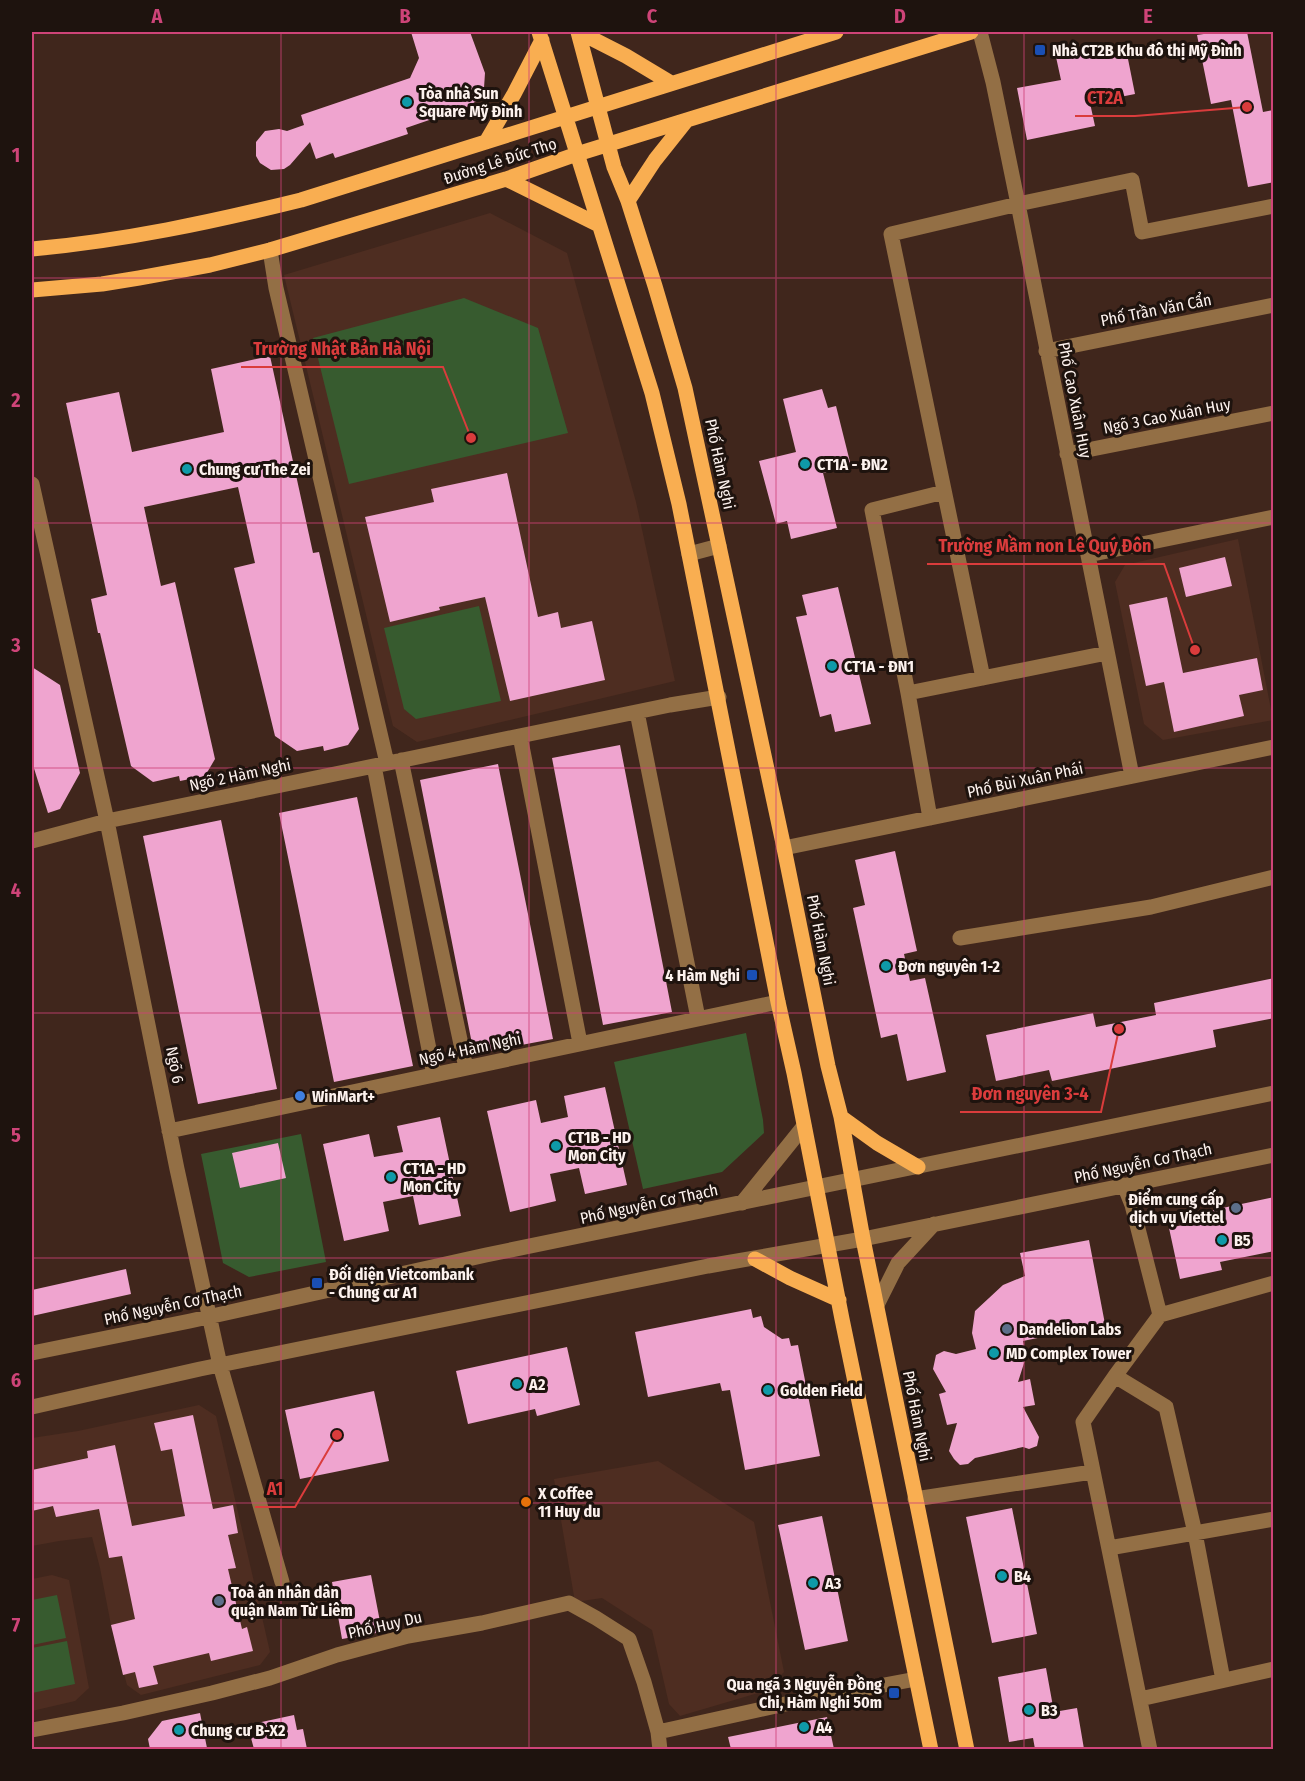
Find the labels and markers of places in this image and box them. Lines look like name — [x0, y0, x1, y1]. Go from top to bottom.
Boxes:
place label: Nhà CT2B Khu đô thị Mỹ Đình — [1052, 41, 1242, 60]
marker: Nhà CT2B Khu đô thị Mỹ Đình — [1033, 43, 1047, 57]
callout: CT2A — [1075, 80, 1135, 116]
place label: Tòa nhà Sun Square Mỹ Đình — [419, 84, 522, 121]
marker: Tòa nhà Sun Square Mỹ Đình — [400, 95, 414, 109]
callout: Trường Nhật Bản Hà Nội — [241, 331, 443, 367]
place label: CT1A - ĐN2 — [817, 455, 888, 474]
marker: CT1A - ĐN2 — [798, 457, 812, 471]
place label: Chung cư The Zei — [199, 460, 311, 479]
marker: Chung cư The Zei — [180, 462, 194, 476]
callout: Trường Mầm non Lê Quý Đôn — [927, 528, 1164, 564]
place label: CT1A - ĐN1 — [844, 657, 914, 676]
marker: CT1A - ĐN1 — [825, 659, 839, 673]
place label: Đơn nguyên 1-2 — [898, 957, 1000, 976]
marker: Đơn nguyên 1-2 — [879, 959, 893, 973]
place label: 4 Hàm Nghi — [665, 966, 740, 985]
marker: 4 Hàm Nghi — [745, 968, 759, 982]
callout: Đơn nguyên 3-4 — [960, 1076, 1101, 1112]
place label: WinMart+ — [312, 1087, 375, 1106]
marker: WinMart+ — [293, 1089, 307, 1103]
place label: CT1B - HD Mon City — [568, 1128, 632, 1165]
marker: CT1B - HD Mon City — [549, 1139, 563, 1153]
place label: CT1A - HD Mon City — [403, 1159, 467, 1196]
marker: CT1A - HD Mon City — [384, 1170, 398, 1184]
place label: Điểm cung cấp dịch vụ Viettel — [1128, 1187, 1225, 1227]
marker: Điểm cung cấp dịch vụ Viettel — [1229, 1201, 1243, 1215]
place label: B5 — [1234, 1231, 1251, 1250]
marker: B5 — [1215, 1233, 1229, 1247]
place label: Đối diện Vietcombank - Chung cư A1 — [329, 1264, 475, 1302]
marker: Đối diện Vietcombank - Chung cư A1 — [310, 1276, 324, 1290]
place label: Dandelion Labs — [1019, 1320, 1121, 1339]
marker: Dandelion Labs — [1000, 1322, 1014, 1336]
place label: MD Complex Tower — [1006, 1344, 1132, 1363]
marker: MD Complex Tower — [987, 1346, 1001, 1360]
place label: A2 — [528, 1375, 546, 1394]
marker: A2 — [510, 1377, 524, 1391]
place label: Golden Field — [780, 1381, 863, 1400]
marker: Golden Field — [761, 1383, 775, 1397]
callout: A1 — [255, 1471, 295, 1507]
place label: X Coffee 11 Huy du — [537, 1484, 600, 1521]
marker: X Coffee 11 Huy du — [519, 1495, 533, 1509]
place label: B4 — [1014, 1567, 1031, 1586]
marker: B4 — [995, 1569, 1009, 1583]
place label: A3 — [824, 1574, 842, 1593]
marker: A3 — [806, 1576, 820, 1590]
place label: Toà án nhân dân quận Nam Từ Liêm — [231, 1583, 353, 1620]
marker: Toà án nhân dân quận Nam Từ Liêm — [212, 1594, 226, 1608]
place label: Qua ngã 3 Nguyễn Đồng Chi, Hàm Nghi 50m — [727, 1674, 882, 1712]
marker: Qua ngã 3 Nguyễn Đồng Chi, Hàm Nghi 50m — [887, 1686, 901, 1700]
place label: B3 — [1041, 1701, 1058, 1720]
marker: B3 — [1022, 1703, 1036, 1717]
place label: A4 — [815, 1718, 833, 1737]
marker: A4 — [797, 1720, 811, 1734]
place label: Chung cư B-X2 — [191, 1721, 286, 1740]
marker: Chung cư B-X2 — [172, 1723, 186, 1737]

